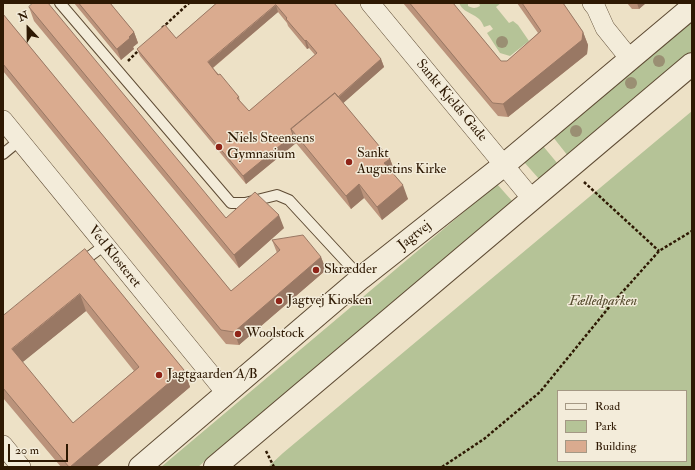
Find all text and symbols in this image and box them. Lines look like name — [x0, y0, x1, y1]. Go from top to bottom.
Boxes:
north arrow — [8, 8, 48, 48]
text: N — [16, 9, 30, 24]
street label: Sankt Kjelds Gade — [412, 56, 490, 146]
place label: Niels Steensens Gymnasium — [227, 131, 314, 164]
marker: Niels Steensens Gymnasium — [214, 142, 224, 152]
place label: Sankt Augustins Kirke — [357, 146, 446, 178]
marker: Sankt Augustins Kirke — [344, 157, 354, 167]
street label: Jagtvej — [395, 218, 435, 254]
street label: Ved Klosteret — [84, 222, 144, 292]
place label: Skrædder — [324, 262, 377, 278]
marker: Skrædder — [311, 265, 321, 275]
place label: Jagtvej Kiosken — [287, 293, 372, 309]
park label: Fælledparken — [569, 294, 637, 310]
marker: Jagtvej Kiosken — [274, 296, 284, 306]
place label: Woolstock — [246, 326, 304, 342]
marker: Woolstock — [233, 329, 243, 339]
place label: Jagtgaarden A/B — [167, 367, 258, 383]
marker: Jagtgaarden A/B — [154, 370, 164, 380]
legend — [557, 390, 687, 462]
text: Road — [595, 399, 620, 414]
text: Park — [595, 419, 617, 434]
scale bar — [10, 436, 70, 462]
text: Building — [595, 439, 636, 454]
text: 20 m — [15, 443, 39, 458]

